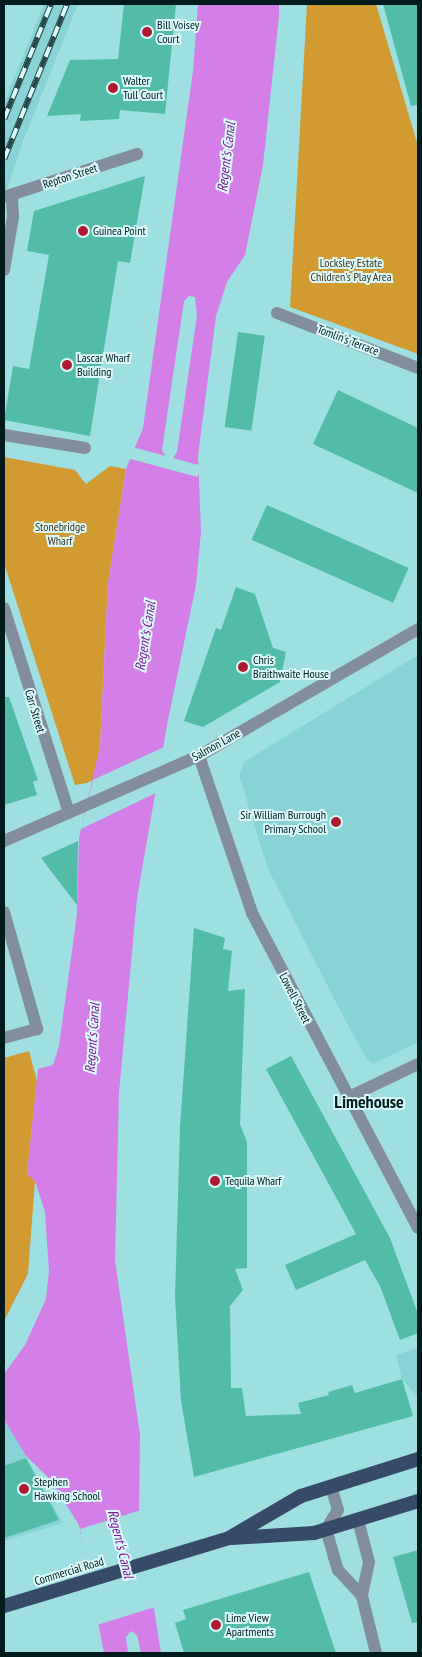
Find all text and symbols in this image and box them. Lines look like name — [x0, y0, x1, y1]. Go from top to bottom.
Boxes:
place label: Bill Voisey Court — [157, 18, 199, 46]
marker: Bill Voisey Court — [141, 26, 153, 38]
place label: Walter Tull Court — [123, 74, 163, 102]
marker: Walter Tull Court — [107, 82, 119, 94]
water label: Regent's Canal — [213, 121, 239, 193]
street label: Repton Street — [41, 160, 99, 192]
place label: Guinea Point — [93, 224, 146, 238]
marker: Guinea Point — [77, 225, 89, 237]
park label: Locksley Estate Children's Play Area — [310, 256, 392, 284]
street label: Tomlin's Terrace — [315, 322, 381, 358]
place label: Lascar Wharf Building — [77, 351, 130, 379]
marker: Lascar Wharf Building — [61, 359, 73, 371]
park label: Stonebridge Wharf — [35, 520, 85, 548]
water label: Regent's Canal — [131, 600, 159, 672]
place label: Chris Braithwaite House — [253, 653, 329, 681]
marker: Chris Braithwaite House — [237, 661, 249, 673]
street label: Carr Street — [22, 688, 48, 734]
street label: Salmon Lane — [189, 726, 243, 764]
place label: Sir William Burrough Primary School — [240, 808, 326, 836]
marker: Sir William Burrough Primary School — [330, 816, 342, 828]
street label: Lowell Street — [276, 970, 314, 1026]
water label: Regent's Canal — [81, 1002, 103, 1074]
district label: Limehouse — [334, 1091, 404, 1113]
place label: Tequila Wharf — [225, 1174, 282, 1188]
marker: Tequila Wharf — [209, 1175, 221, 1187]
place label: Stephen Hawking School — [34, 1475, 100, 1503]
marker: Stephen Hawking School — [18, 1483, 30, 1495]
water label: Regent's Canal — [104, 1508, 138, 1580]
street label: Commercial Road — [33, 1554, 105, 1588]
place label: Lime View Apartments — [226, 1611, 274, 1639]
marker: Lime View Apartments — [210, 1619, 222, 1631]

